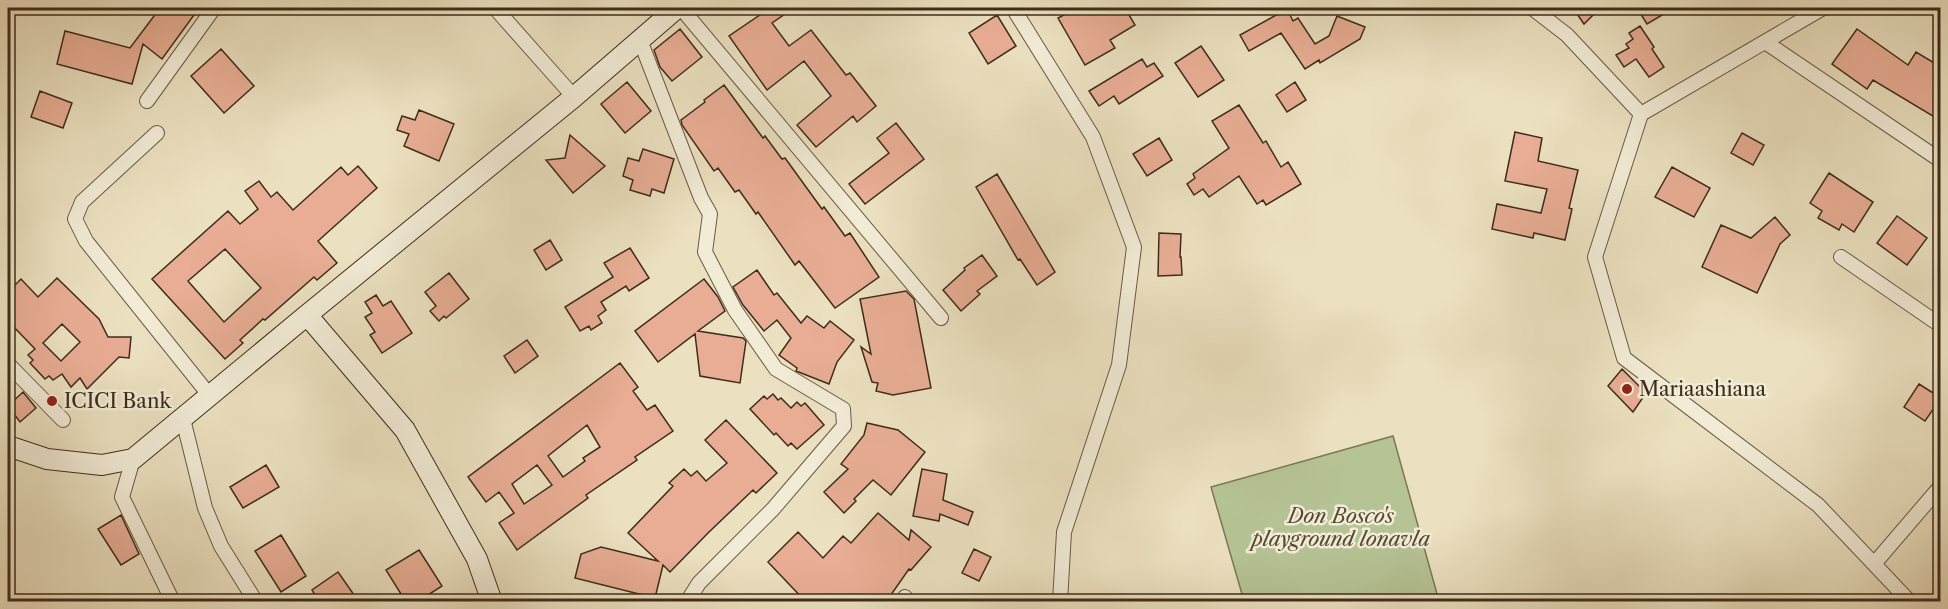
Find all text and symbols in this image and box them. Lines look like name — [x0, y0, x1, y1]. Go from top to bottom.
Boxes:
place label: Mariaashiana — [1639, 377, 1767, 401]
marker: Mariaashiana — [1620, 382, 1634, 396]
place label: ICICI Bank — [64, 389, 172, 413]
marker: ICICI Bank — [45, 394, 59, 408]
park label: Don Bosco's playground lonavla — [1248, 504, 1430, 551]

